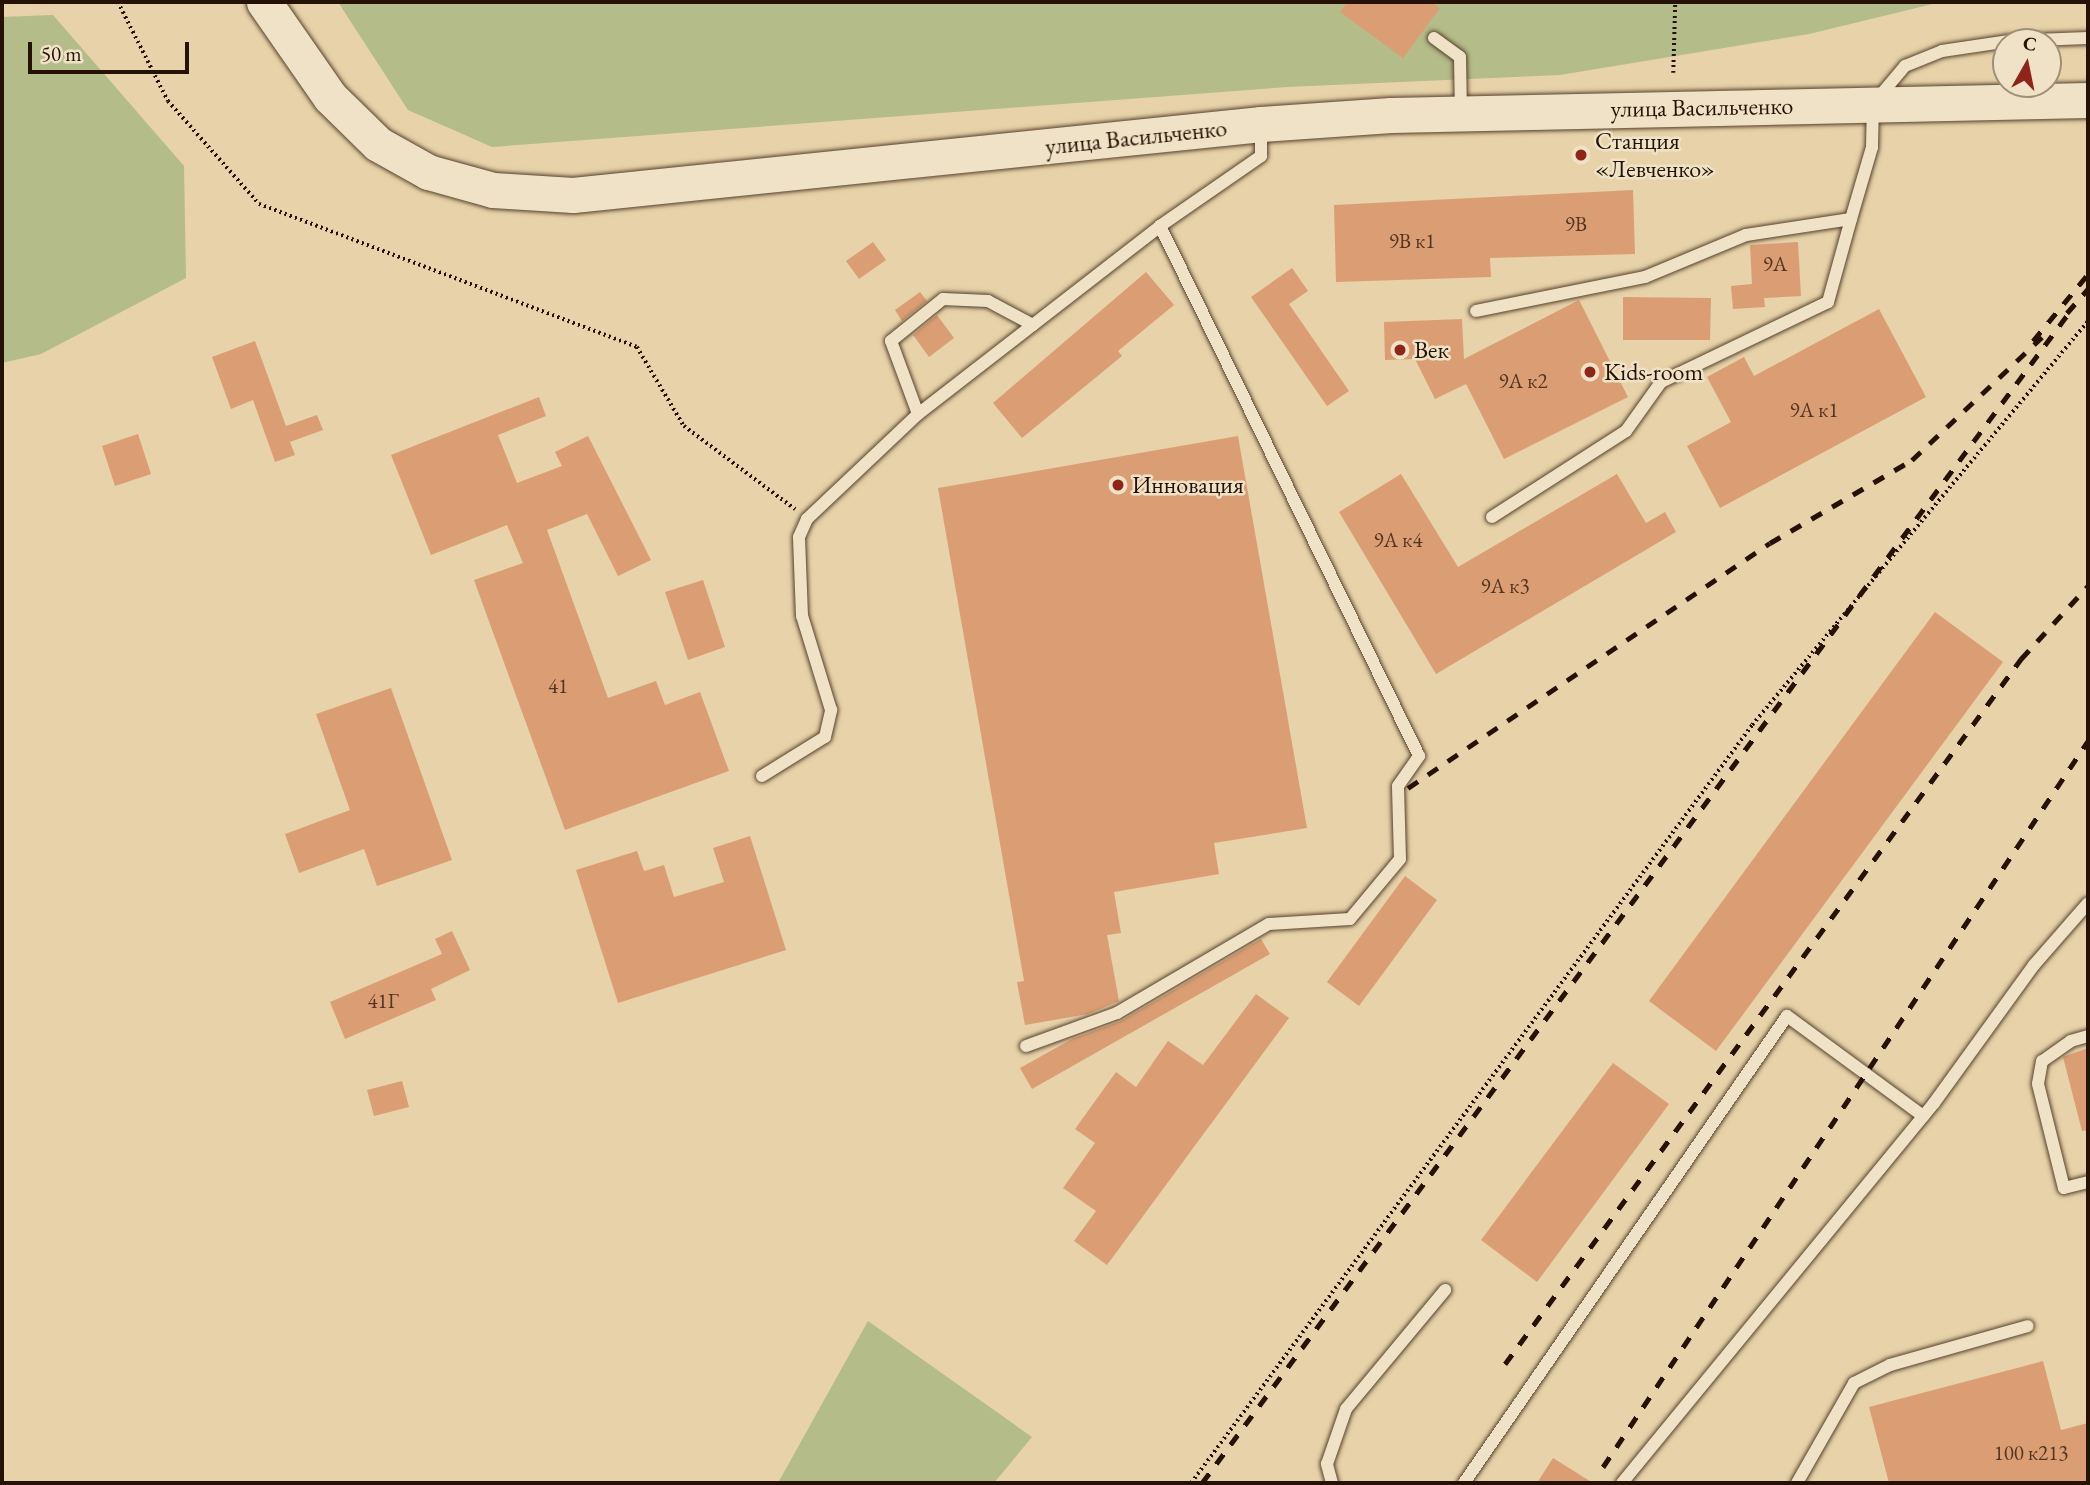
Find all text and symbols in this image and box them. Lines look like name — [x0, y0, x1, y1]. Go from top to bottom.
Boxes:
scale bar — [32, 28, 192, 72]
north arrow — [1992, 28, 2062, 98]
text: С — [2021, 30, 2039, 57]
text: 50 m — [41, 40, 82, 67]
street label: улица Васильченко — [1610, 91, 1794, 123]
street label: улица Васильченко — [1044, 113, 1228, 161]
place label: Станция «Левченко» — [1595, 127, 1715, 183]
marker: Станция «Левченко» — [1573, 147, 1589, 163]
house number: 9В — [1565, 211, 1587, 237]
house number: 9В к1 — [1389, 228, 1435, 254]
house number: 9А — [1763, 251, 1787, 277]
place label: Век — [1414, 336, 1449, 364]
marker: Век — [1392, 342, 1408, 358]
place label: Kids-room — [1604, 358, 1703, 386]
marker: Kids-room — [1582, 364, 1598, 380]
house number: 9А к2 — [1499, 368, 1547, 394]
house number: 9А к1 — [1790, 397, 1838, 423]
place label: Инновация — [1132, 471, 1244, 499]
marker: Инновация — [1110, 477, 1126, 493]
house number: 9А к4 — [1374, 527, 1422, 553]
house number: 9А к3 — [1481, 573, 1529, 599]
house number: 41 — [548, 673, 568, 699]
house number: 41Г — [367, 988, 399, 1014]
house number: 100 к213 — [1994, 1440, 2068, 1466]

